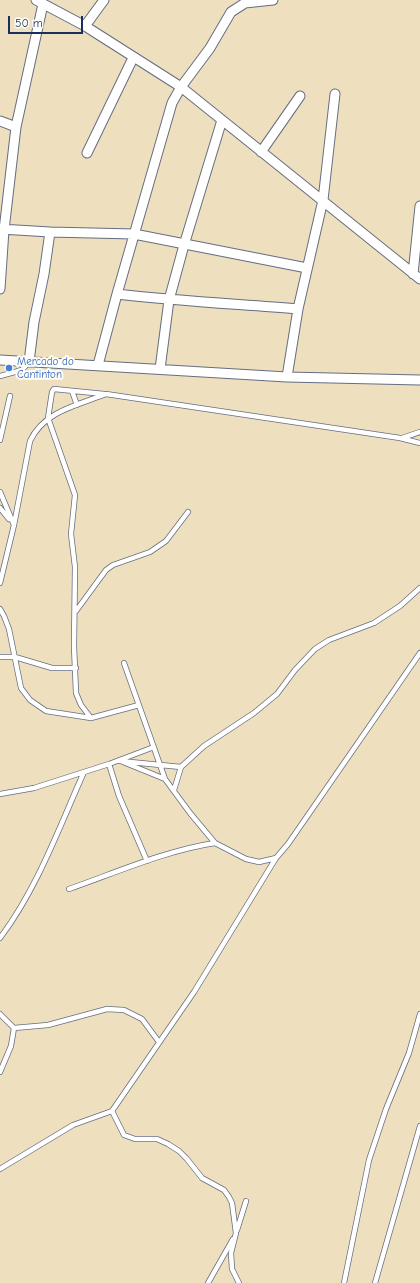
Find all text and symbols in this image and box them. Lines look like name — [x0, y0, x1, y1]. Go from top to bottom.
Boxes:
scale bar — [10, 8, 85, 34]
text: 50 m — [15, 16, 43, 30]
place label: Mercado do Cantinton — [17, 355, 74, 381]
marker: Mercado do Cantinton — [4, 363, 14, 373]

